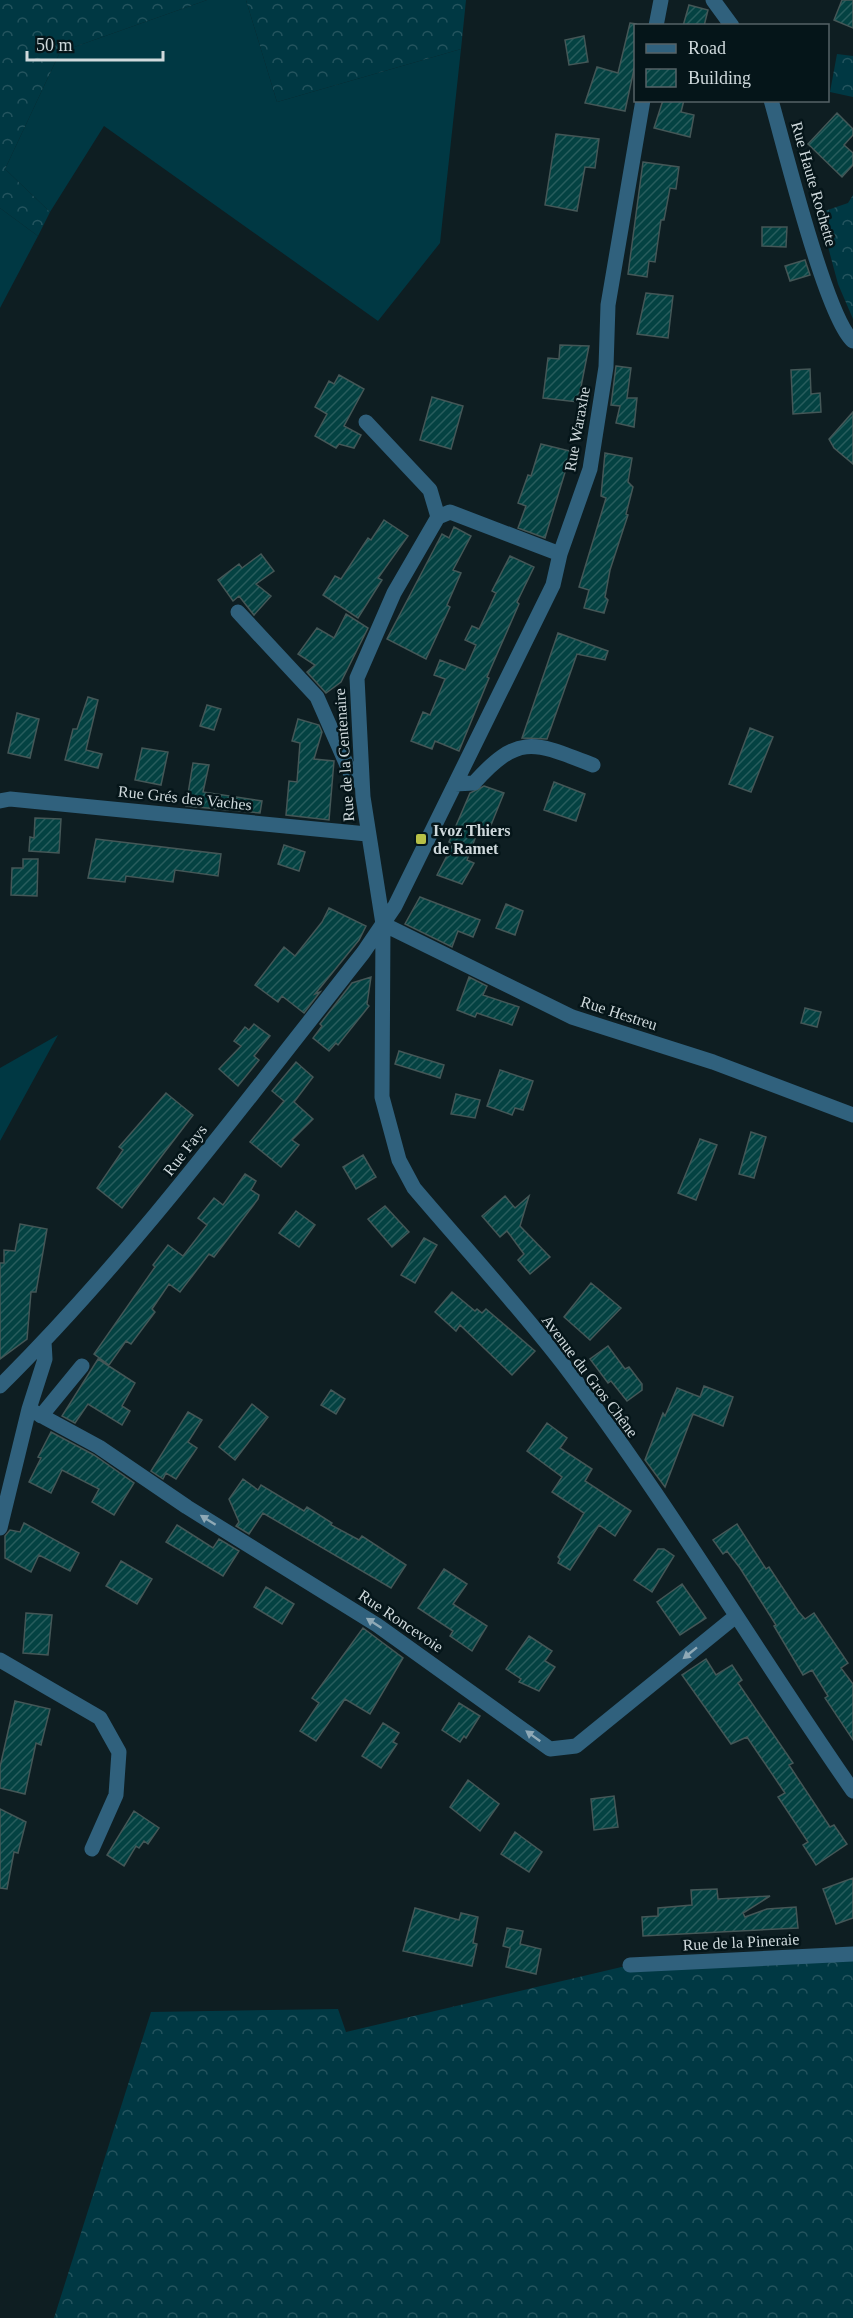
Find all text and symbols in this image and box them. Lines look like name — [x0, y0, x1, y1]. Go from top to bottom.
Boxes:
scale bar — [27, 24, 164, 62]
legend — [634, 24, 829, 102]
text: 50 m — [36, 35, 73, 55]
text: Road — [688, 38, 726, 58]
text: Building — [688, 68, 751, 88]
street label: Rue Haute Rochette — [788, 120, 840, 248]
street label: Rue Waraxhe — [561, 385, 593, 473]
street label: Rue de la Centenaire — [331, 688, 357, 822]
street label: Rue Grés des Vaches — [117, 783, 253, 813]
place label: Ivoz Thiers de Ramet — [433, 822, 510, 857]
marker: Ivoz Thiers de Ramet — [414, 832, 428, 846]
street label: Rue Hestreu — [579, 993, 659, 1033]
street label: Rue Fays — [160, 1121, 211, 1179]
street label: Avenue du Gros Chêne — [539, 1312, 641, 1440]
one-way arrow — [200, 1515, 216, 1526]
street label: Rue Roncevoie — [356, 1586, 446, 1656]
one-way arrow — [366, 1618, 382, 1629]
one-way arrow — [683, 1646, 698, 1659]
one-way arrow — [525, 1730, 541, 1742]
street label: Rue de la Pineraie — [682, 1930, 800, 1954]

